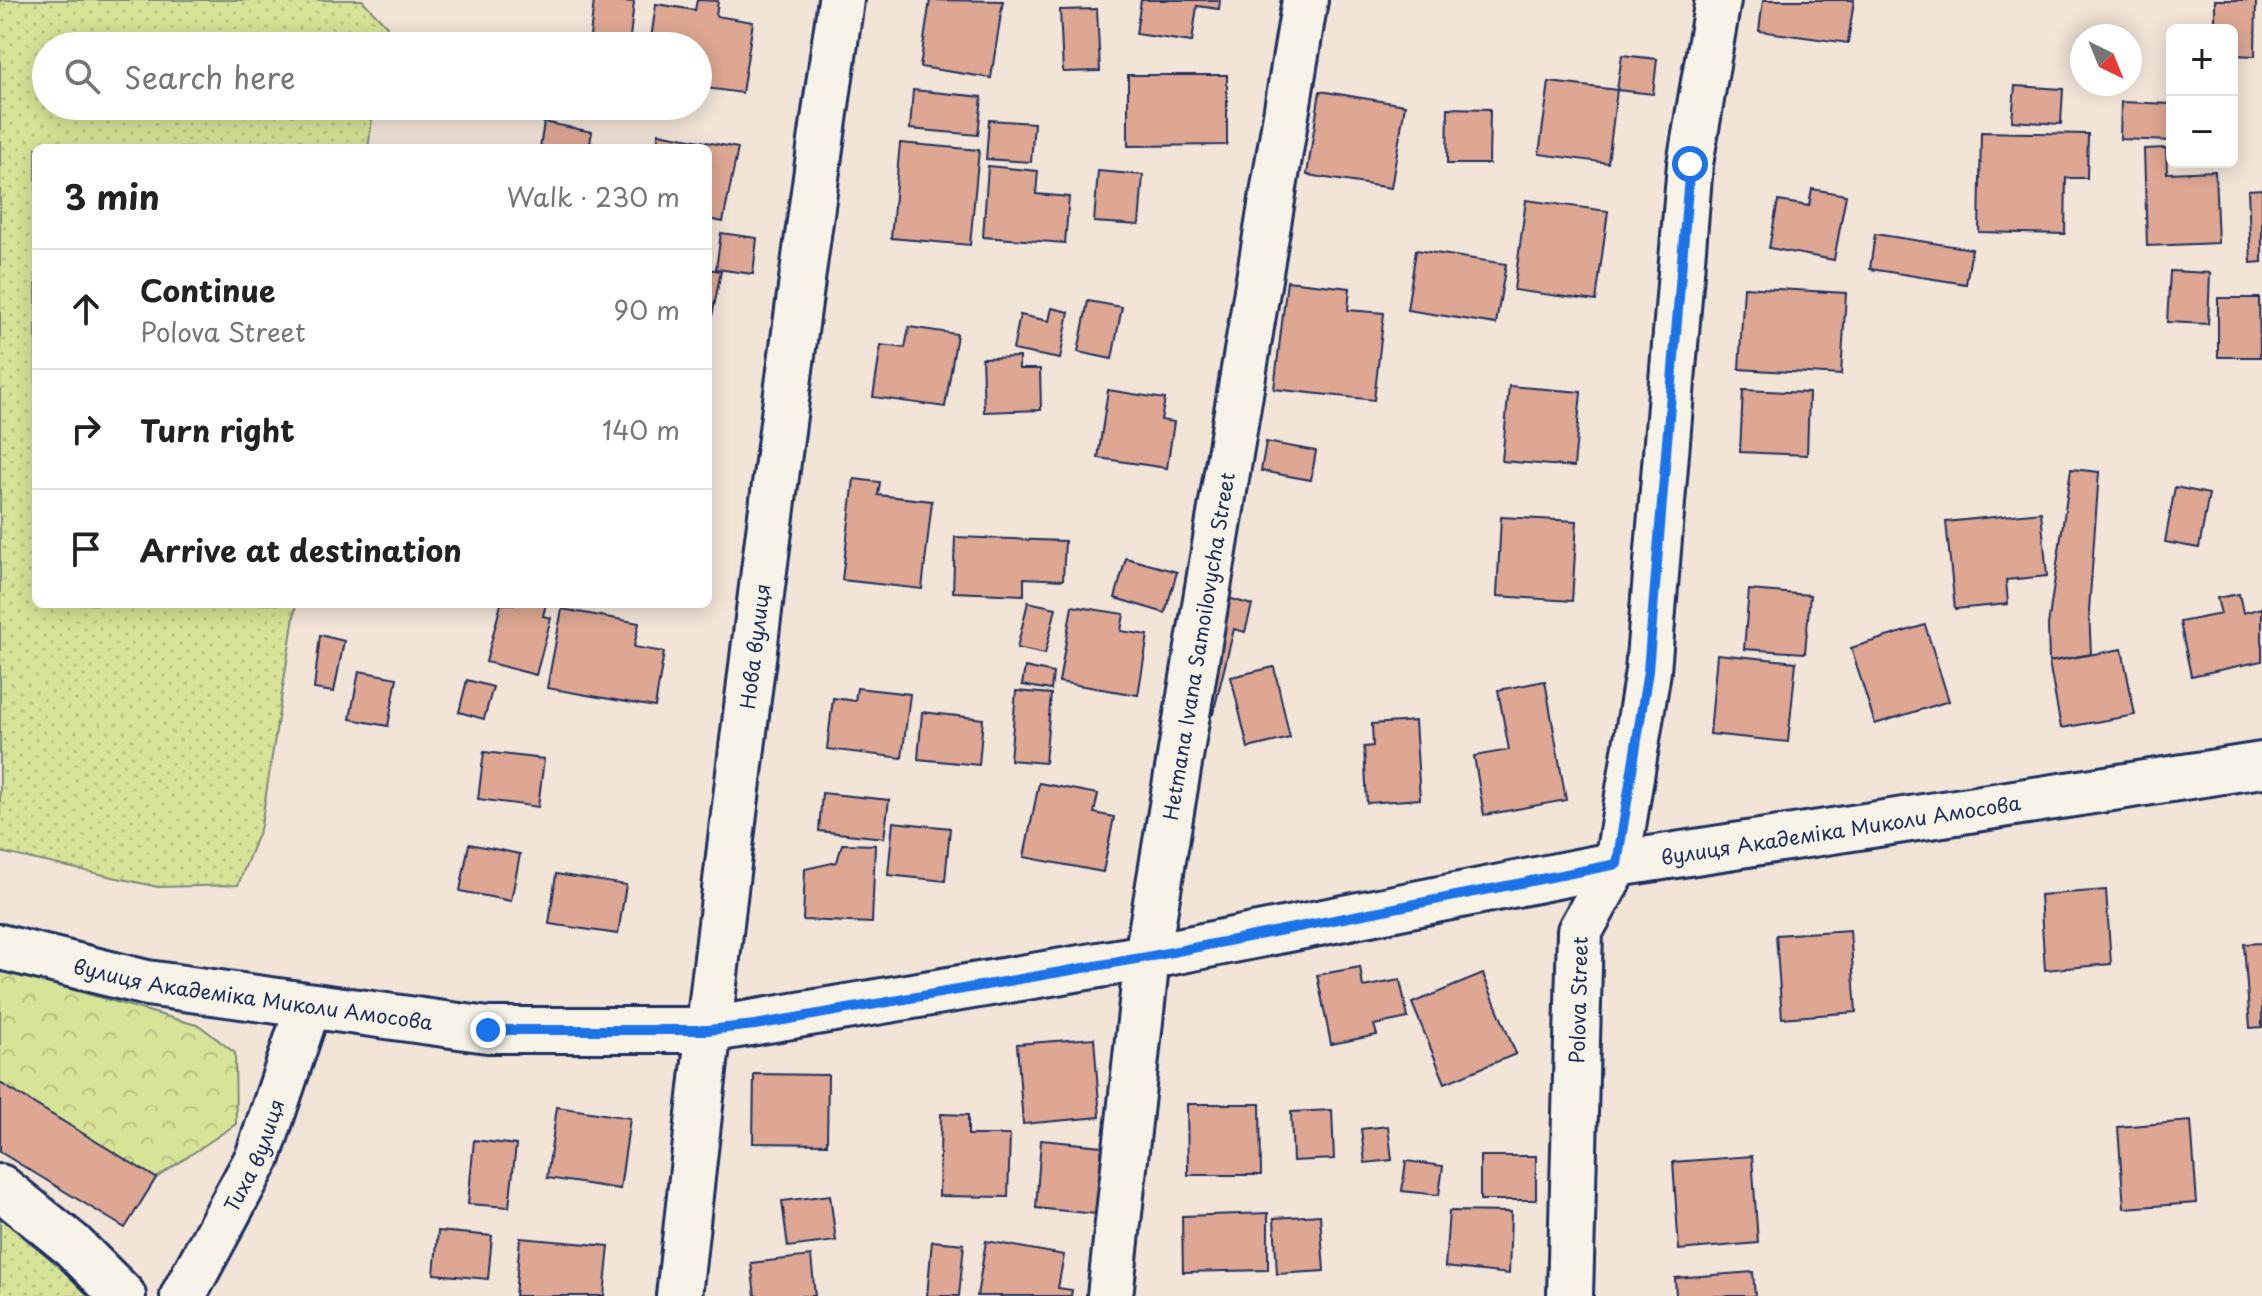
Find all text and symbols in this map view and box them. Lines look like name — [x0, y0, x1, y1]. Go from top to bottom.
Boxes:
north arrow — [2070, 24, 2142, 96]
map controls — [2166, 24, 2238, 168]
button: + — [2166, 24, 2238, 96]
search box — [32, 32, 712, 120]
icon: search — [60, 54, 104, 98]
text: Search here — [124, 54, 296, 99]
button: − — [2166, 96, 2238, 168]
route start — [1672, 146, 1708, 182]
text: 3 min — [64, 170, 160, 222]
text: Walk · 230 m — [507, 177, 680, 216]
text: Continue — [140, 267, 275, 312]
icon: ahead — [64, 287, 108, 331]
text: 90 m — [613, 290, 680, 329]
text: Polova Street — [140, 312, 306, 351]
icon: right — [64, 407, 108, 451]
text: Turn right — [140, 407, 295, 452]
text: 140 m — [602, 410, 680, 449]
street label: Hetmana Ivana Samoilovycha Street — [1155, 470, 1242, 822]
icon: arrive — [64, 527, 108, 571]
text: Arrive at destination — [140, 527, 462, 572]
street label: Нова вулиця — [732, 582, 777, 711]
street label: вулиця Академіка Миколи Амосова — [1659, 787, 2023, 872]
street label: Polova Street — [1561, 936, 1595, 1064]
street label: вулиця Академіка Миколи Амосова — [70, 951, 435, 1037]
route end — [470, 1012, 506, 1048]
street label: Тиха вулиця — [216, 1095, 291, 1217]

